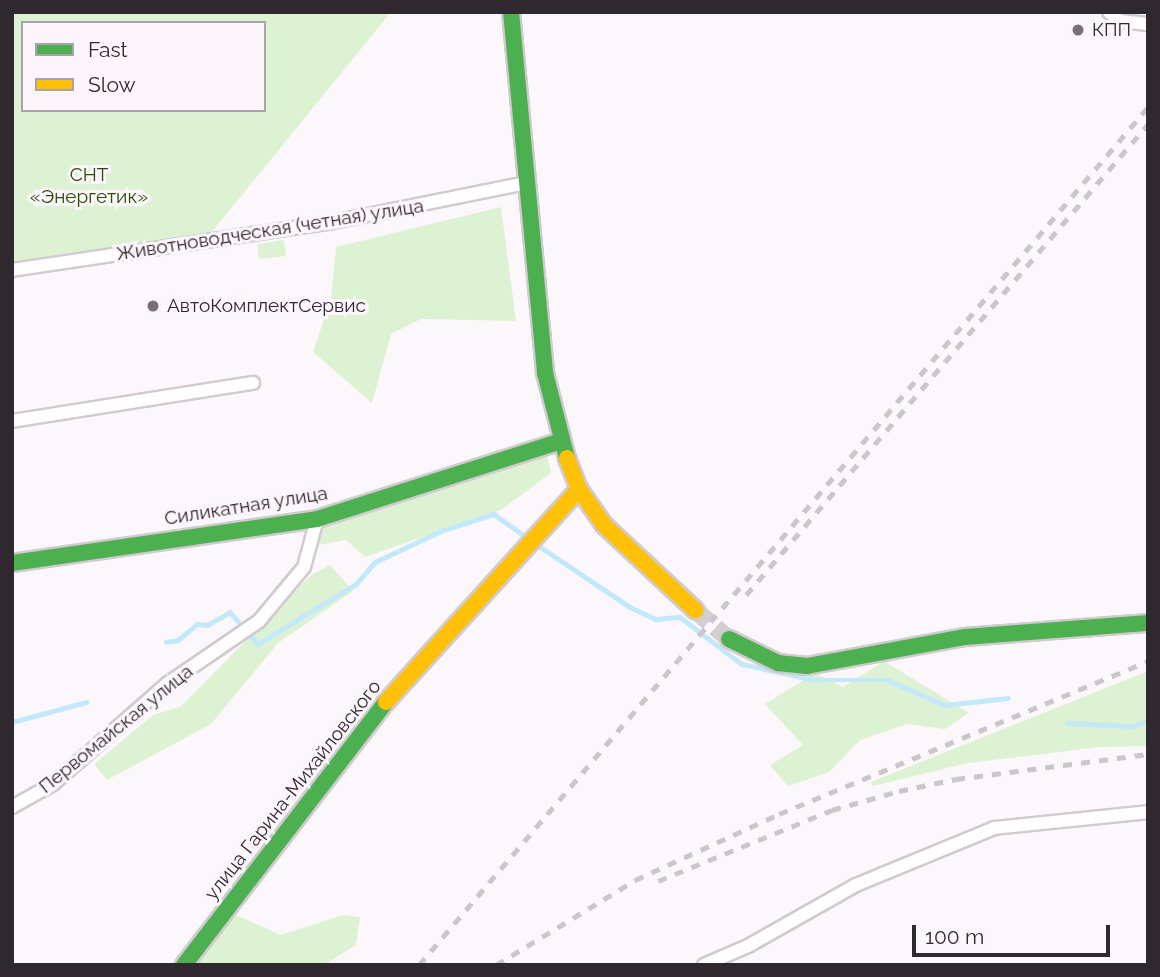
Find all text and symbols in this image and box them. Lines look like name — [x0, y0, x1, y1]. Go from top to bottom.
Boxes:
place label: КПП — [1092, 19, 1131, 41]
legend — [21, 21, 266, 112]
marker: КПП — [1070, 22, 1086, 38]
text: Fast — [88, 37, 128, 62]
text: Slow — [88, 72, 136, 97]
park label: СНТ «Энергетик» — [30, 164, 148, 208]
street label: Животноводческая (четная) улица — [114, 194, 426, 266]
place label: АвтоКомплектСервис — [167, 295, 366, 317]
marker: АвтоКомплектСервис — [145, 298, 161, 314]
street label: Силикатная улица — [163, 482, 329, 530]
street label: Первомайская улица — [34, 660, 198, 798]
street label: улица Гарина-Михайловского — [200, 676, 386, 904]
scale bar — [915, 911, 1113, 955]
text: 100 m — [925, 924, 984, 949]

